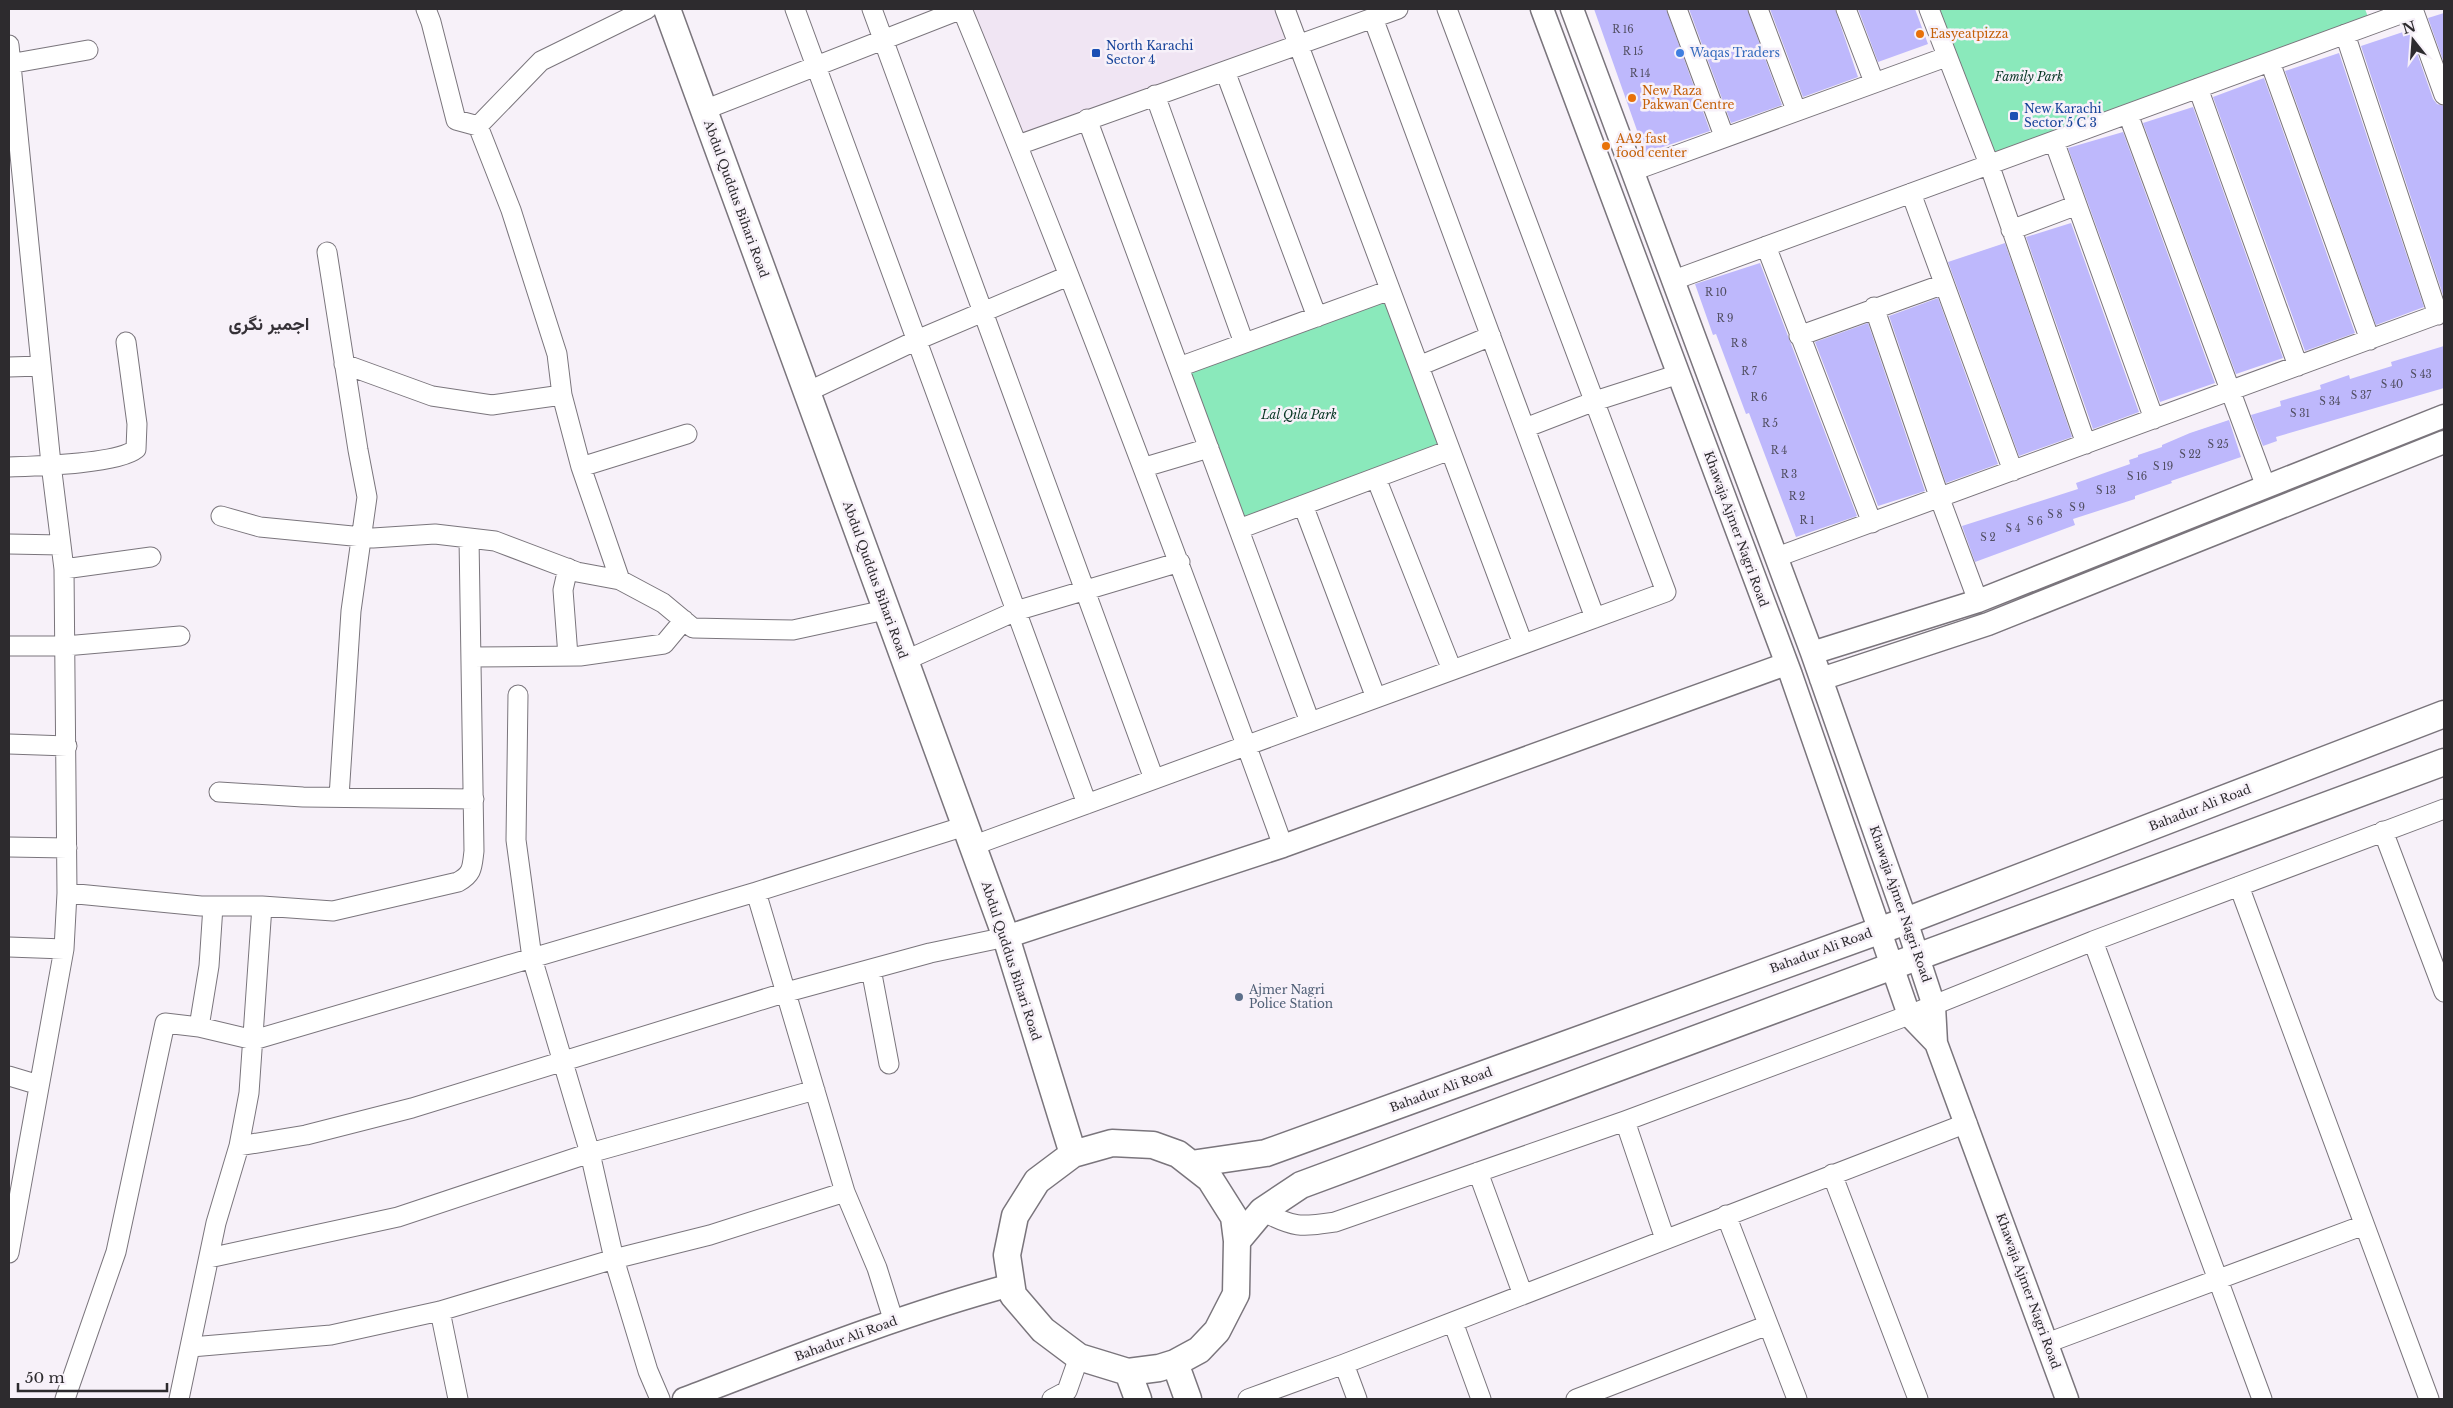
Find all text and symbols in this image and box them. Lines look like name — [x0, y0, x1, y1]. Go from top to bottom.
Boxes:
north arrow — [2388, 15, 2438, 65]
text: N — [2400, 17, 2418, 38]
house number: R 16 — [1612, 23, 1634, 36]
place label: Easyeatpizza — [1930, 26, 2009, 41]
marker: Easyeatpizza — [1914, 28, 1926, 40]
place label: North Karachi Sector 4 — [1106, 38, 1193, 67]
house number: R 15 — [1623, 45, 1644, 58]
place label: Waqas Traders — [1689, 45, 1780, 60]
marker: North Karachi Sector 4 — [1090, 47, 1102, 59]
marker: Waqas Traders — [1674, 47, 1686, 59]
house number: R 14 — [1630, 67, 1651, 80]
park label: Family Park — [1994, 69, 2063, 84]
place label: New Raza Pakwan Centre — [1642, 83, 1735, 112]
marker: New Raza Pakwan Centre — [1626, 92, 1638, 104]
place label: New Karachi Sector 5 C 3 — [2024, 101, 2102, 130]
marker: New Karachi Sector 5 C 3 — [2008, 110, 2020, 122]
street label: Abdul Quddus Bihari Road — [701, 117, 772, 280]
place label: AA2 fast food center — [1615, 131, 1687, 160]
marker: AA2 fast food center — [1600, 140, 1612, 152]
house number: R 10 — [1705, 286, 1727, 299]
house number: R 9 — [1717, 312, 1733, 325]
district label: اجمیر نگری — [229, 313, 309, 335]
house number: R 8 — [1731, 337, 1747, 350]
house number: R 7 — [1741, 365, 1758, 378]
house number: S 43 — [2410, 368, 2432, 381]
house number: S 40 — [2381, 378, 2403, 391]
house number: S 37 — [2351, 389, 2372, 402]
house number: R 6 — [1751, 391, 1767, 404]
house number: S 34 — [2319, 395, 2341, 408]
park label: Lal Qila Park — [1260, 407, 1337, 422]
house number: S 31 — [2290, 407, 2310, 420]
house number: R 5 — [1762, 417, 1778, 430]
house number: S 25 — [2207, 438, 2229, 451]
house number: R 4 — [1771, 444, 1787, 457]
house number: S 22 — [2179, 448, 2201, 461]
street label: Khawaja Ajmer Nagri Road — [1701, 449, 1772, 609]
house number: S 19 — [2153, 460, 2173, 473]
house number: R 3 — [1781, 468, 1797, 481]
house number: S 16 — [2127, 470, 2147, 483]
house number: S 13 — [2096, 484, 2116, 497]
house number: R 2 — [1789, 490, 1805, 503]
street label: Abdul Quddus Bihari Road — [840, 498, 911, 661]
house number: S 9 — [2069, 501, 2085, 514]
house number: S 8 — [2047, 508, 2063, 521]
house number: R 1 — [1800, 514, 1814, 527]
house number: S 6 — [2027, 515, 2043, 528]
house number: S 4 — [2005, 522, 2021, 535]
house number: S 2 — [1980, 531, 1996, 544]
street label: Bahadur Ali Road — [2147, 781, 2253, 834]
street label: Khawaja Ajmer Nagri Road — [1867, 823, 1934, 984]
street label: Abdul Quddus Bihari Road — [978, 878, 1044, 1042]
street label: Bahadur Ali Road — [1768, 925, 1874, 976]
place label: Ajmer Nagri Police Station — [1248, 982, 1333, 1011]
marker: Ajmer Nagri Police Station — [1233, 991, 1245, 1003]
street label: Bahadur Ali Road — [1388, 1064, 1494, 1115]
street label: Khawaja Ajmer Nagri Road — [1993, 1211, 2064, 1371]
street label: Bahadur Ali Road — [793, 1313, 899, 1364]
scale bar — [18, 1360, 166, 1392]
text: 50 m — [25, 1368, 65, 1387]

